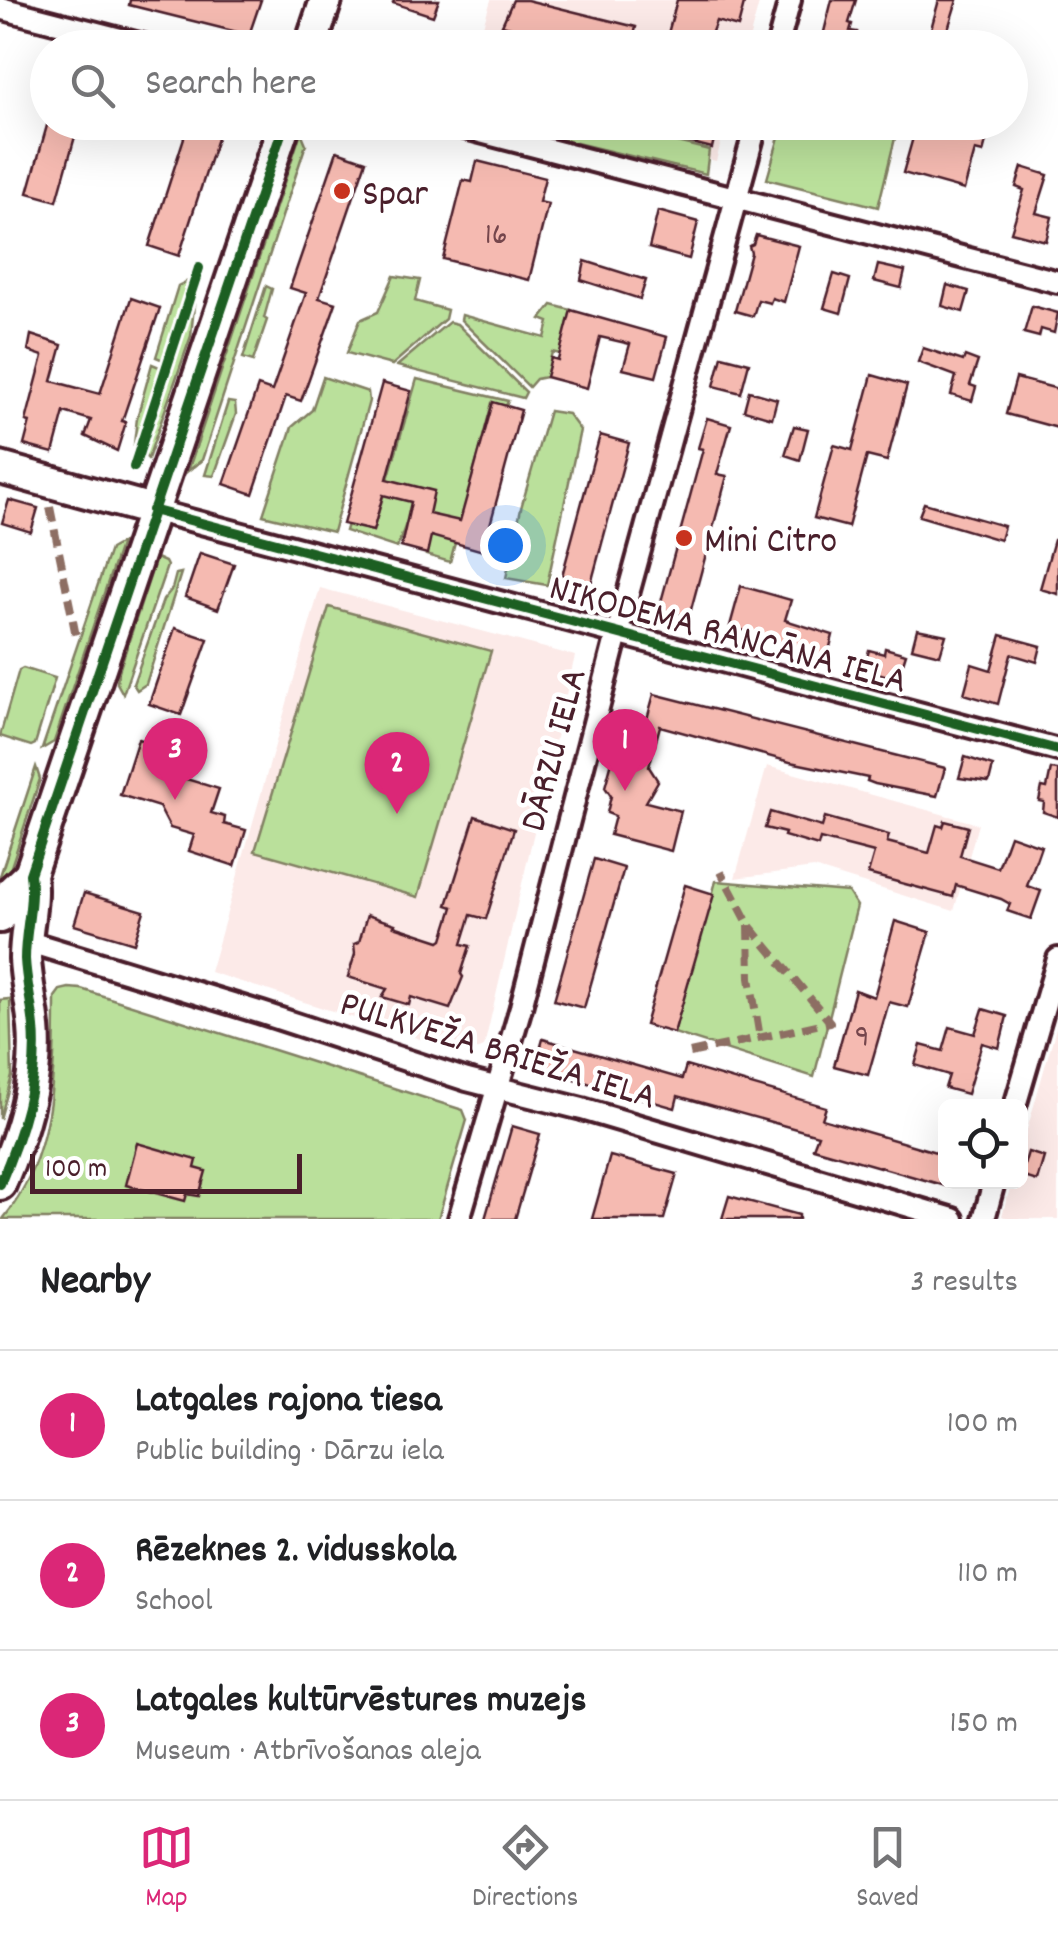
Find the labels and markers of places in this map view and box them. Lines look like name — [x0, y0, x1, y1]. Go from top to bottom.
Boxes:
place label: Spar — [362, 169, 428, 224]
marker: Spar — [331, 180, 353, 202]
place label: Mini Citro — [704, 516, 837, 571]
marker: Mini Citro — [673, 527, 695, 549]
pin: 1 — [592, 708, 658, 791]
pin: 3 — [142, 718, 208, 800]
pin: 2 — [364, 732, 430, 814]

